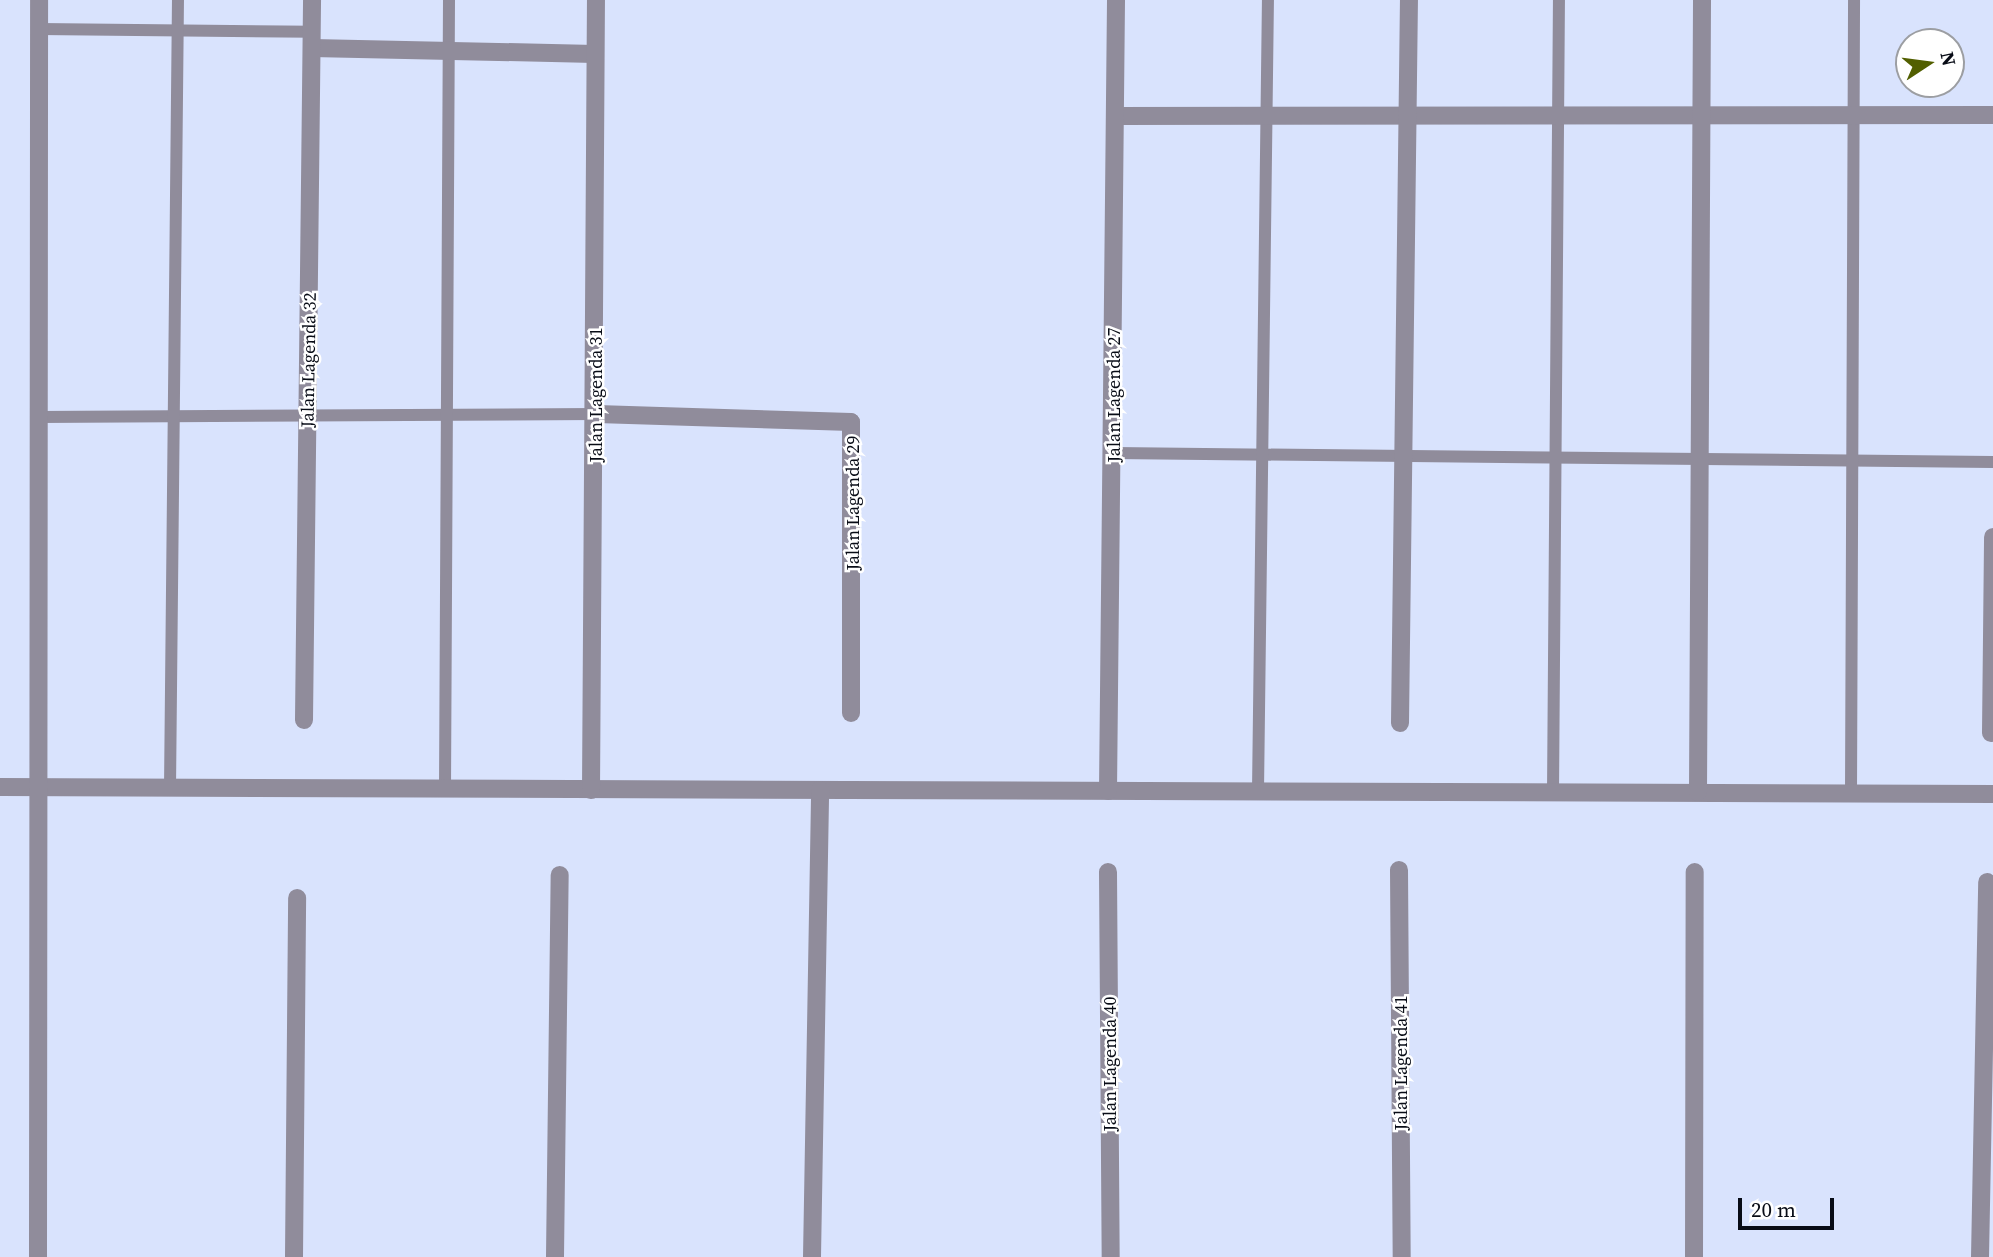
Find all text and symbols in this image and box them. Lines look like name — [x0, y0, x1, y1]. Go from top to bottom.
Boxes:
north arrow — [1895, 28, 1965, 98]
text: N — [1934, 49, 1963, 68]
street label: Jalan Lagenda 32 — [297, 292, 321, 428]
street label: Jalan Lagenda 31 — [585, 327, 607, 463]
street label: Jalan Lagenda 27 — [1103, 327, 1125, 463]
street label: Jalan Lagenda 29 — [842, 435, 864, 571]
street label: Jalan Lagenda 41 — [1390, 995, 1412, 1131]
street label: Jalan Lagenda 40 — [1099, 996, 1121, 1132]
scale bar — [1741, 1184, 1837, 1228]
text: 20 m — [1751, 1195, 1796, 1224]

